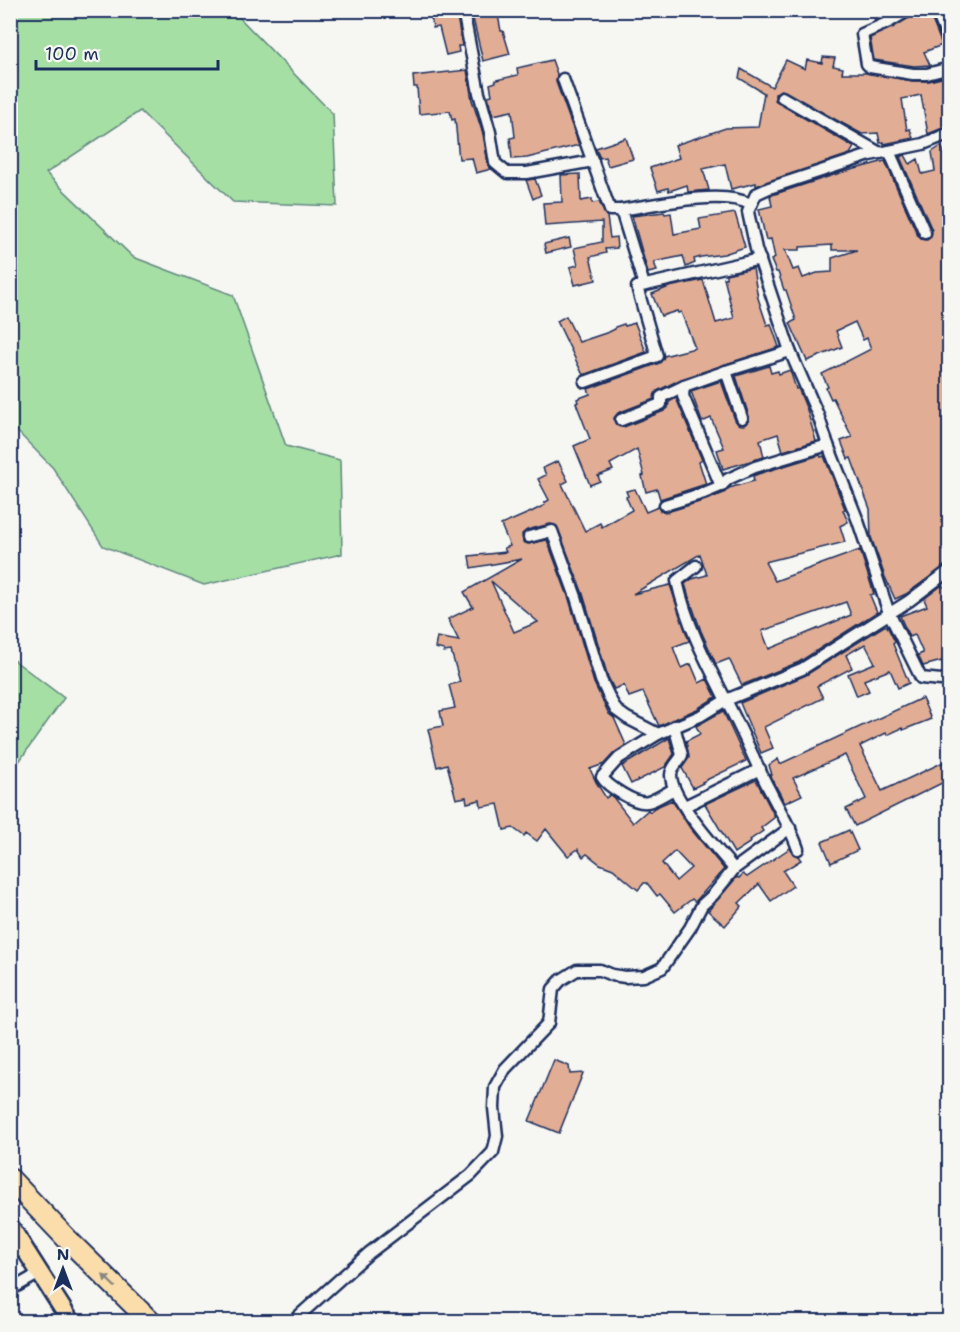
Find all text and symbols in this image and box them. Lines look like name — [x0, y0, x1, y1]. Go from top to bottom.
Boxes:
scale bar — [36, 33, 218, 71]
text: 100 m — [45, 42, 99, 66]
north arrow — [33, 1239, 93, 1299]
text: N — [57, 1244, 69, 1265]
one-way arrow — [103, 1274, 117, 1288]

